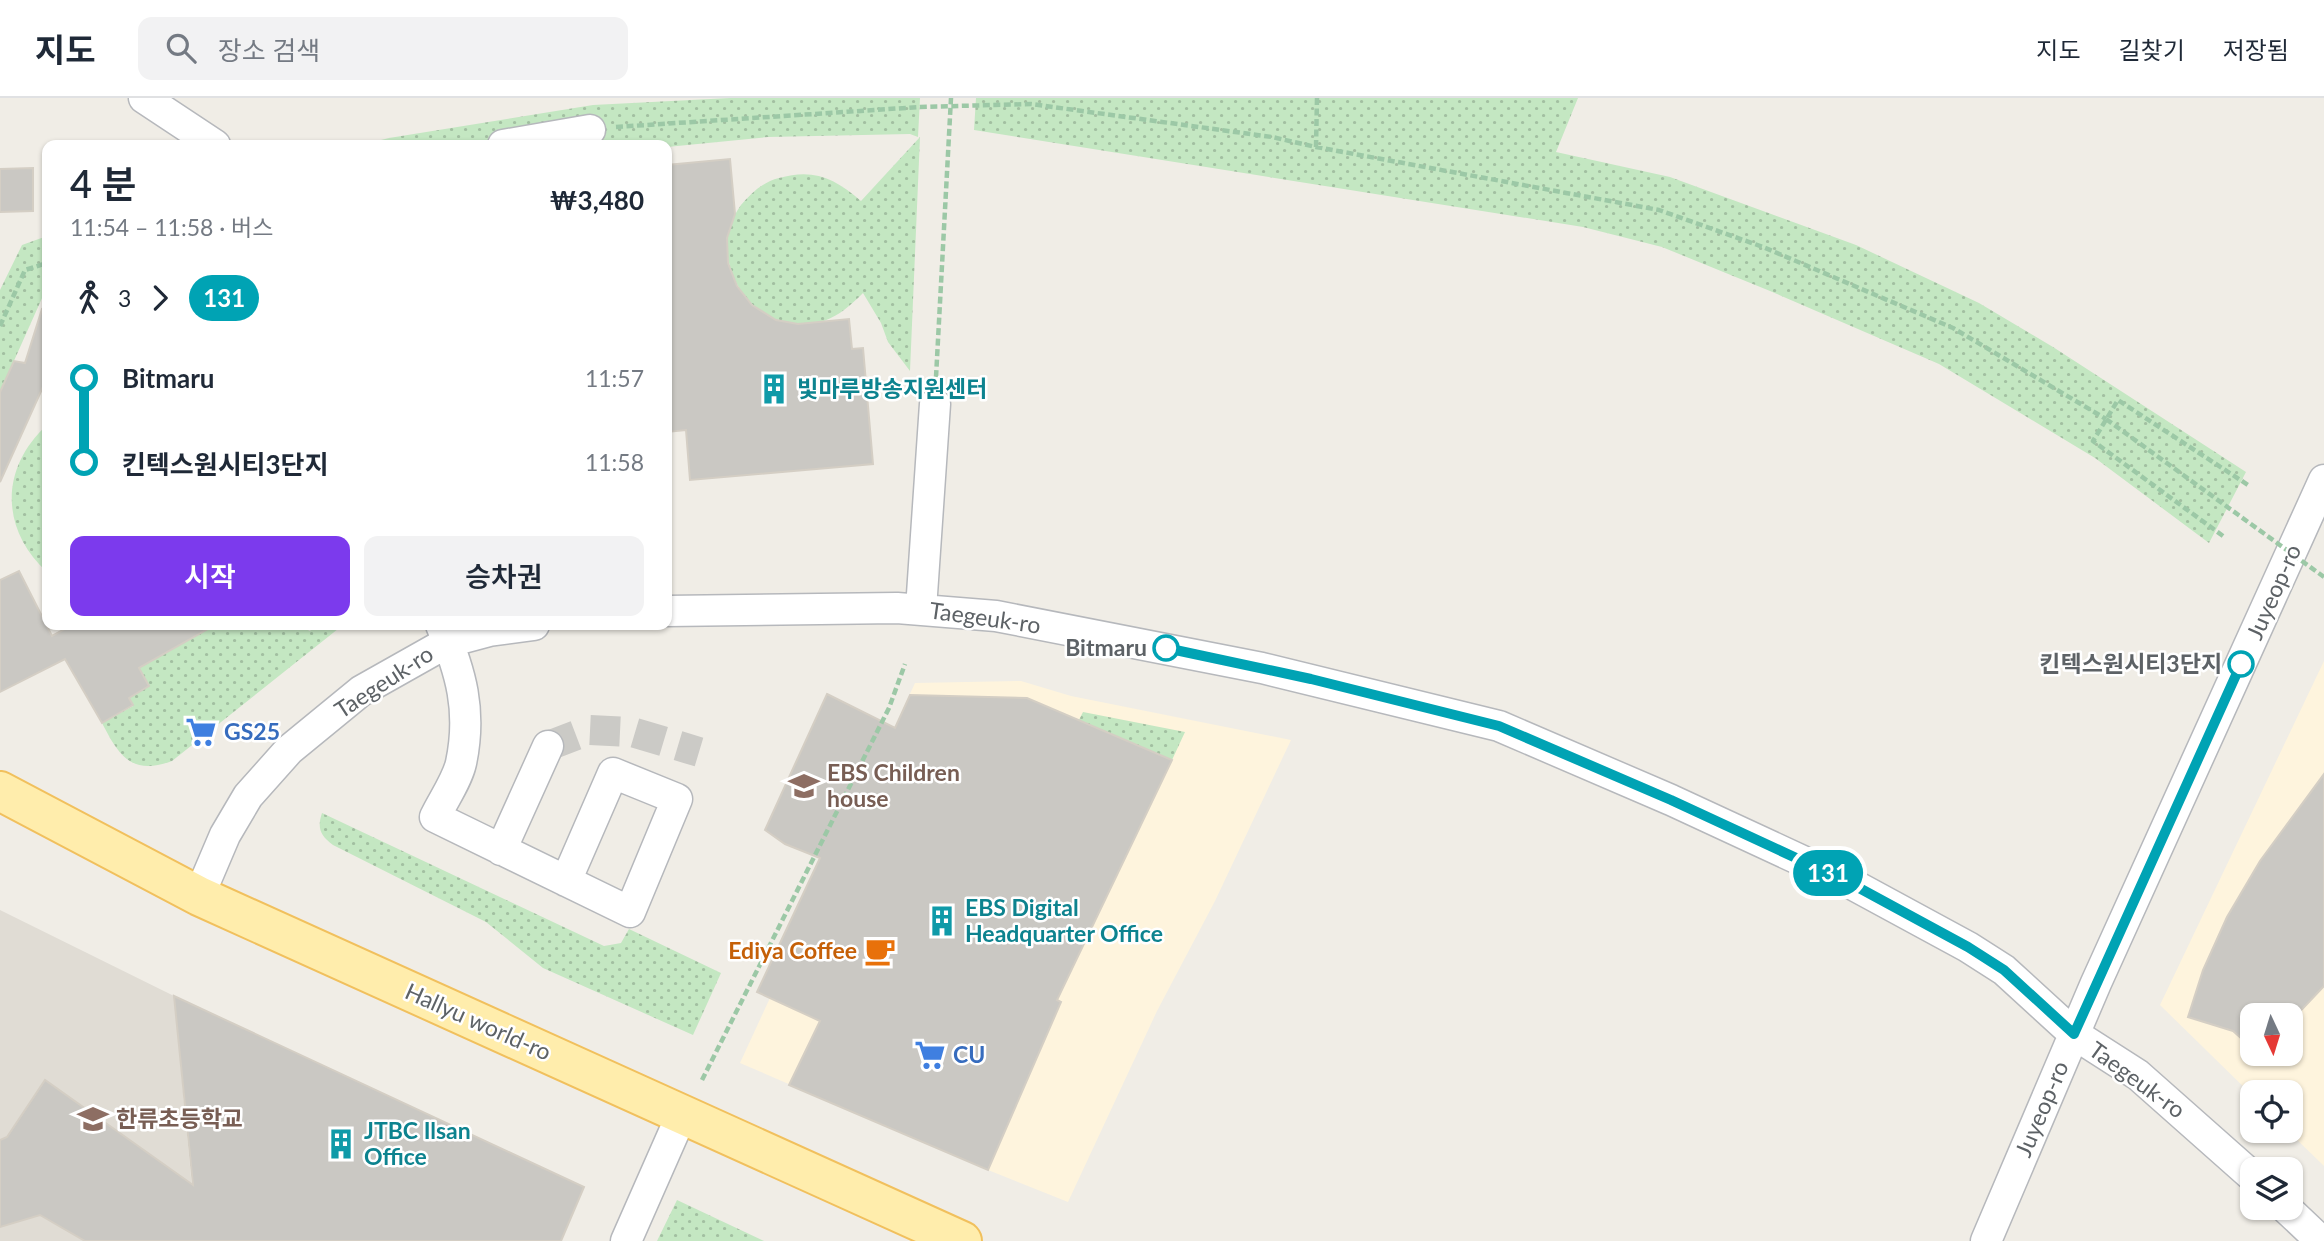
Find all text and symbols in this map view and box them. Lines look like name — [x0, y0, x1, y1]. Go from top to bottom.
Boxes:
search box — [138, 17, 628, 80]
text: 지도 — [35, 29, 96, 69]
icon: search — [162, 29, 200, 67]
text: 장소 검색 — [218, 34, 320, 66]
text: 지도 — [2036, 35, 2081, 64]
text: 길찾기 — [2119, 35, 2185, 64]
text: 저장됨 — [2223, 35, 2289, 64]
text: 4 분 — [70, 160, 136, 206]
text: ₩3,480 — [550, 184, 644, 216]
text: 11:54 – 11:58 · 버스 — [70, 213, 273, 241]
icon: walk — [70, 279, 108, 317]
icon: forward — [141, 279, 179, 317]
text: 131 — [203, 283, 245, 312]
text: 3 — [118, 284, 131, 312]
text: Bitmaru — [122, 362, 215, 394]
text: 11:57 — [585, 364, 644, 392]
building icon: 빛마루방송지원센터 — [757, 372, 791, 406]
place label: 빛마루방송지원센터 — [797, 374, 987, 402]
text: 킨텍스원시티3단지 — [122, 448, 328, 480]
text: 11:58 — [585, 448, 644, 476]
button: 시작 — [70, 536, 350, 616]
button: 승차권 — [364, 536, 644, 616]
street label: Juyeop-ro — [2240, 540, 2306, 644]
street label: Taegeuk-ro — [928, 595, 1043, 639]
place label: Bitmaru — [1065, 633, 1147, 661]
marker: Bitmaru — [1153, 635, 1179, 661]
street label: Taegeuk-ro — [329, 639, 438, 723]
place label: 킨텍스원시티3단지 — [2039, 649, 2222, 677]
marker: 킨텍스원시티3단지 — [2228, 651, 2254, 677]
supermarket icon: GS25 — [184, 715, 218, 749]
place label: GS25 — [224, 717, 280, 745]
place label: EBS Children house — [827, 758, 960, 812]
school or university icon: EBS Children house — [787, 769, 821, 803]
line badge: 131 — [1788, 850, 1868, 896]
text: 131 — [1807, 858, 1849, 887]
place label: EBS Digital Headquarter Office — [965, 893, 1163, 947]
building icon: EBS Digital Headquarter Office — [925, 904, 959, 938]
cafe icon: Ediya Coffee — [863, 934, 897, 968]
place label: Ediya Coffee — [728, 936, 857, 964]
street label: Hallyu world-ro — [401, 976, 556, 1066]
north arrow — [2240, 1003, 2303, 1066]
map controls — [2240, 1003, 2303, 1220]
street label: Taegeuk-ro — [2084, 1035, 2191, 1123]
supermarket icon: CU — [913, 1038, 947, 1072]
place label: CU — [953, 1040, 985, 1068]
street label: Juyeop-ro — [2008, 1057, 2074, 1161]
button: locate — [2240, 1080, 2303, 1143]
school or university icon: 한류초등학교 — [76, 1102, 110, 1136]
place label: 한류초등학교 — [116, 1104, 243, 1132]
place label: JTBC Ilsan Office — [364, 1116, 471, 1170]
building icon: JTBC Ilsan Office — [324, 1127, 358, 1161]
button: layers — [2240, 1157, 2303, 1220]

